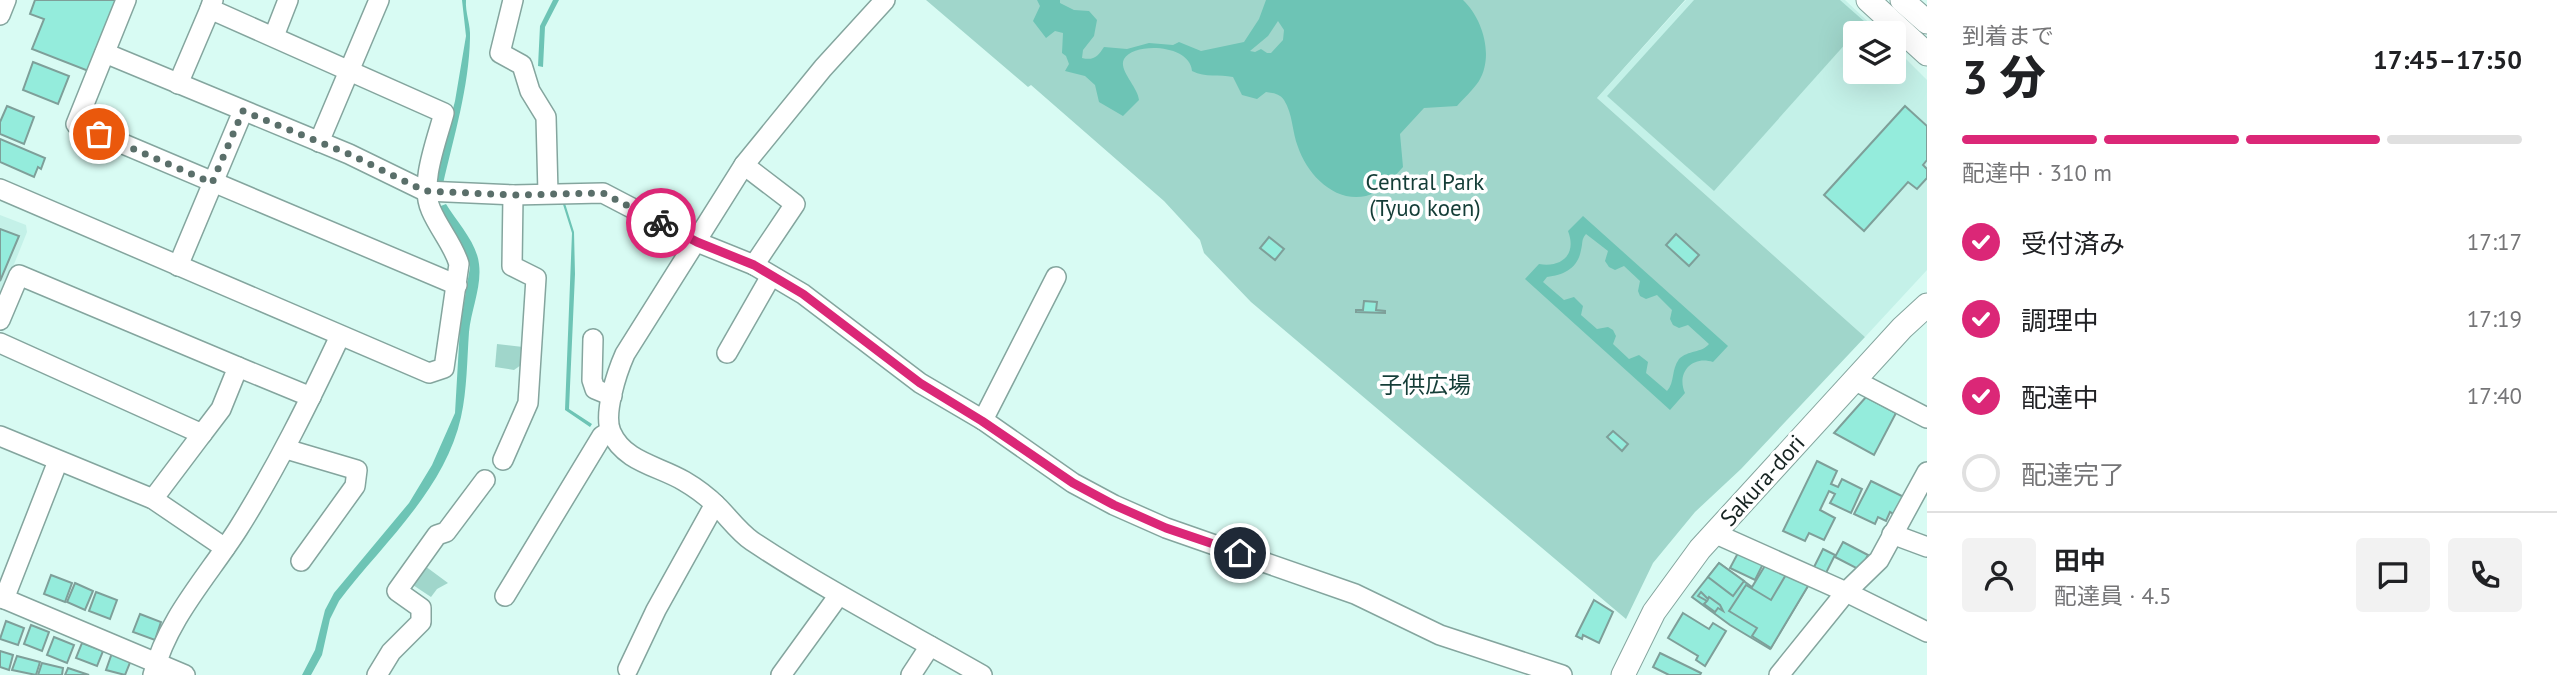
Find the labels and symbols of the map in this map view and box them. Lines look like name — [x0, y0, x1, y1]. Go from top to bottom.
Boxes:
pin — [69, 104, 129, 164]
park label: Central Park (Tyuo koen) — [1366, 167, 1484, 222]
courier — [626, 188, 696, 258]
park label: 子供広場 — [1379, 370, 1471, 399]
street label: Sakura-dori — [1713, 428, 1811, 532]
pin — [1210, 523, 1270, 583]

